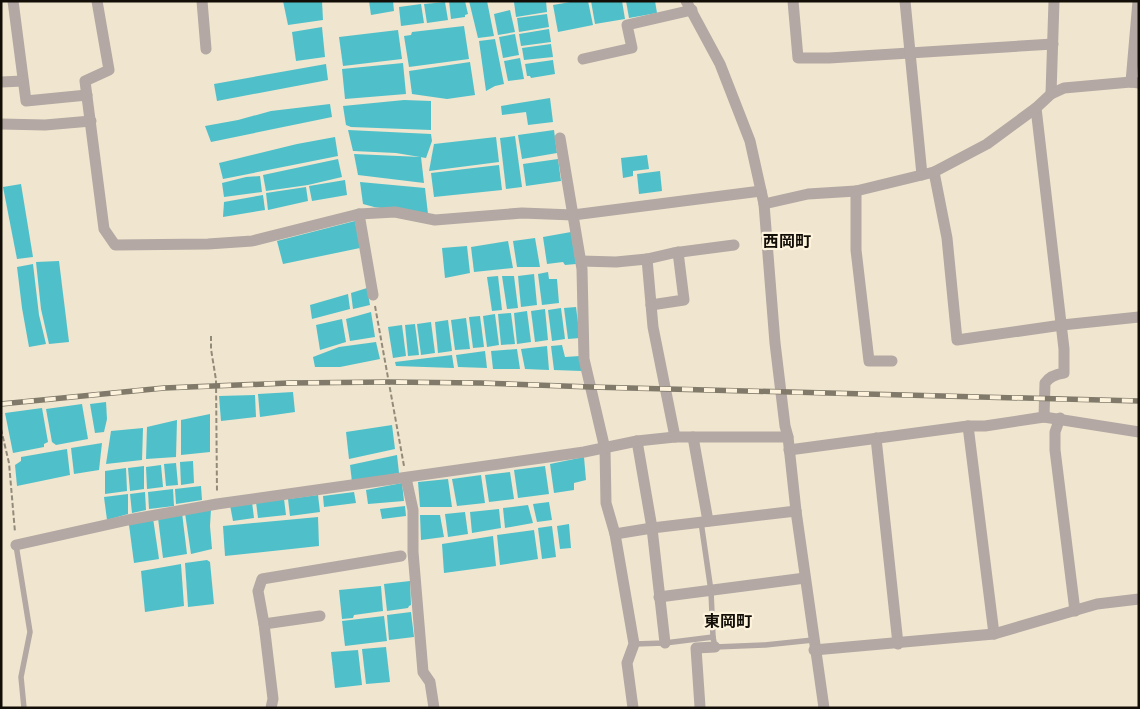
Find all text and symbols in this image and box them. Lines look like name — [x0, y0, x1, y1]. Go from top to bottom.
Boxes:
district label: 西岡町 — [763, 232, 811, 251]
district label: 東岡町 — [704, 612, 752, 631]

